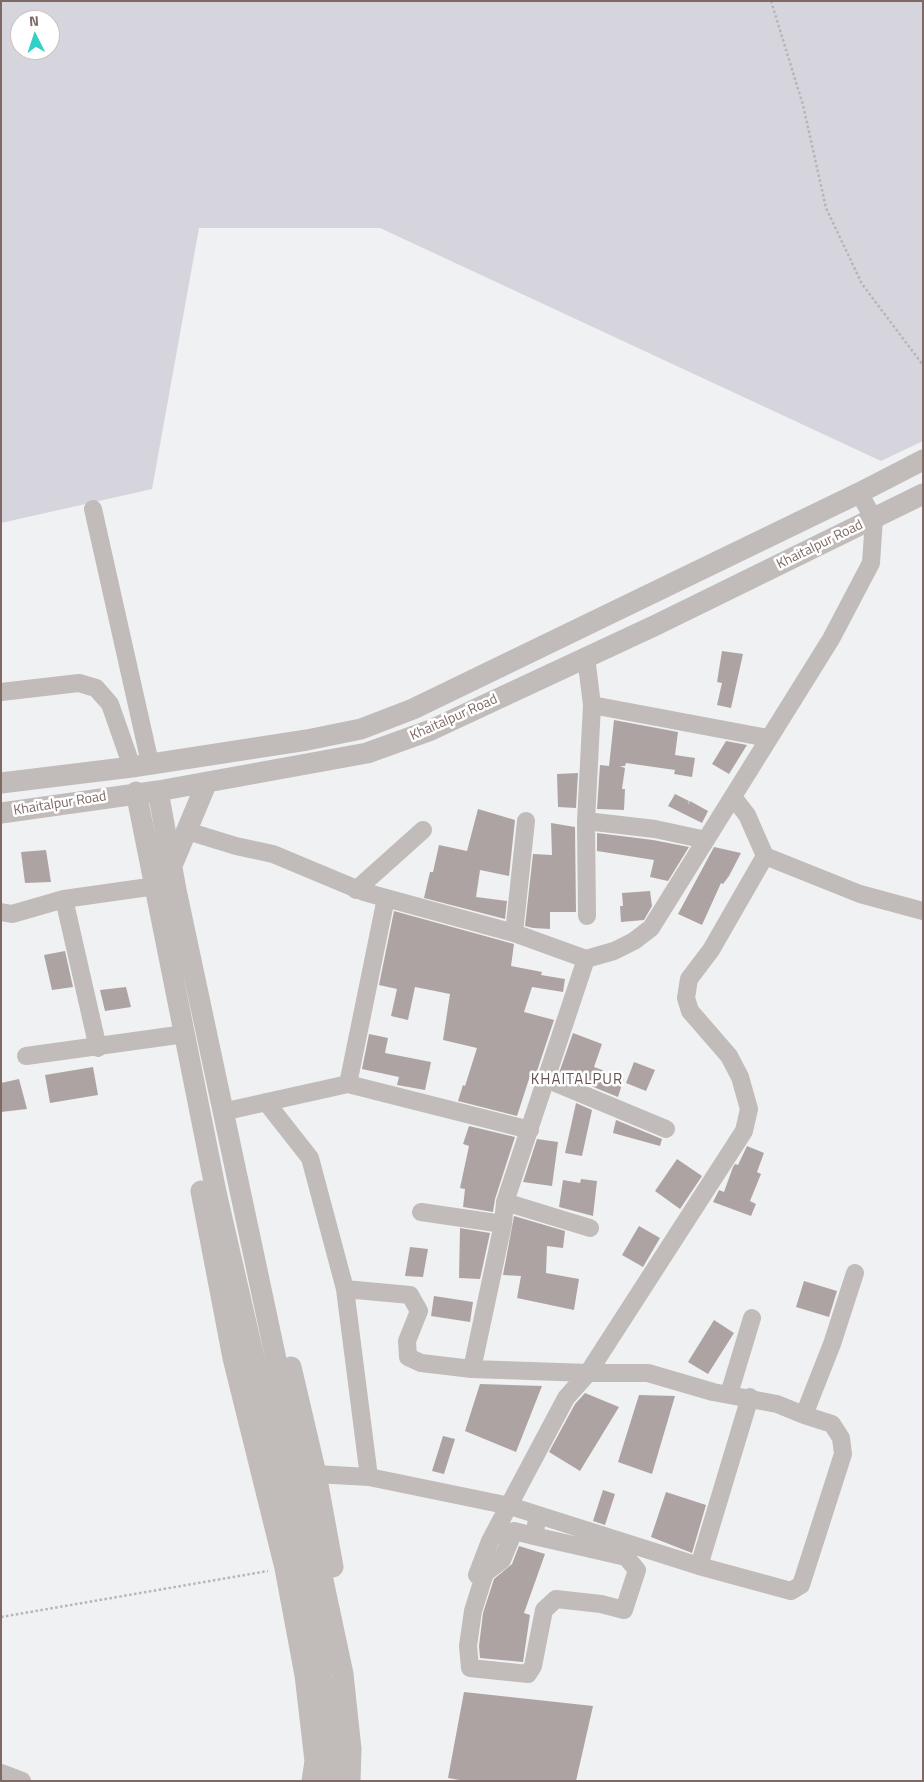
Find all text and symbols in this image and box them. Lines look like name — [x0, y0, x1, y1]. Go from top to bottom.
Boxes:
north arrow — [10, 10, 60, 60]
text: N — [28, 10, 40, 31]
street label: Khaitalpur Road — [774, 517, 866, 573]
street label: Khaitalpur Road — [408, 691, 500, 745]
street label: Khaitalpur Road — [12, 788, 108, 820]
district label: KHAITALPUR — [530, 1071, 624, 1089]

